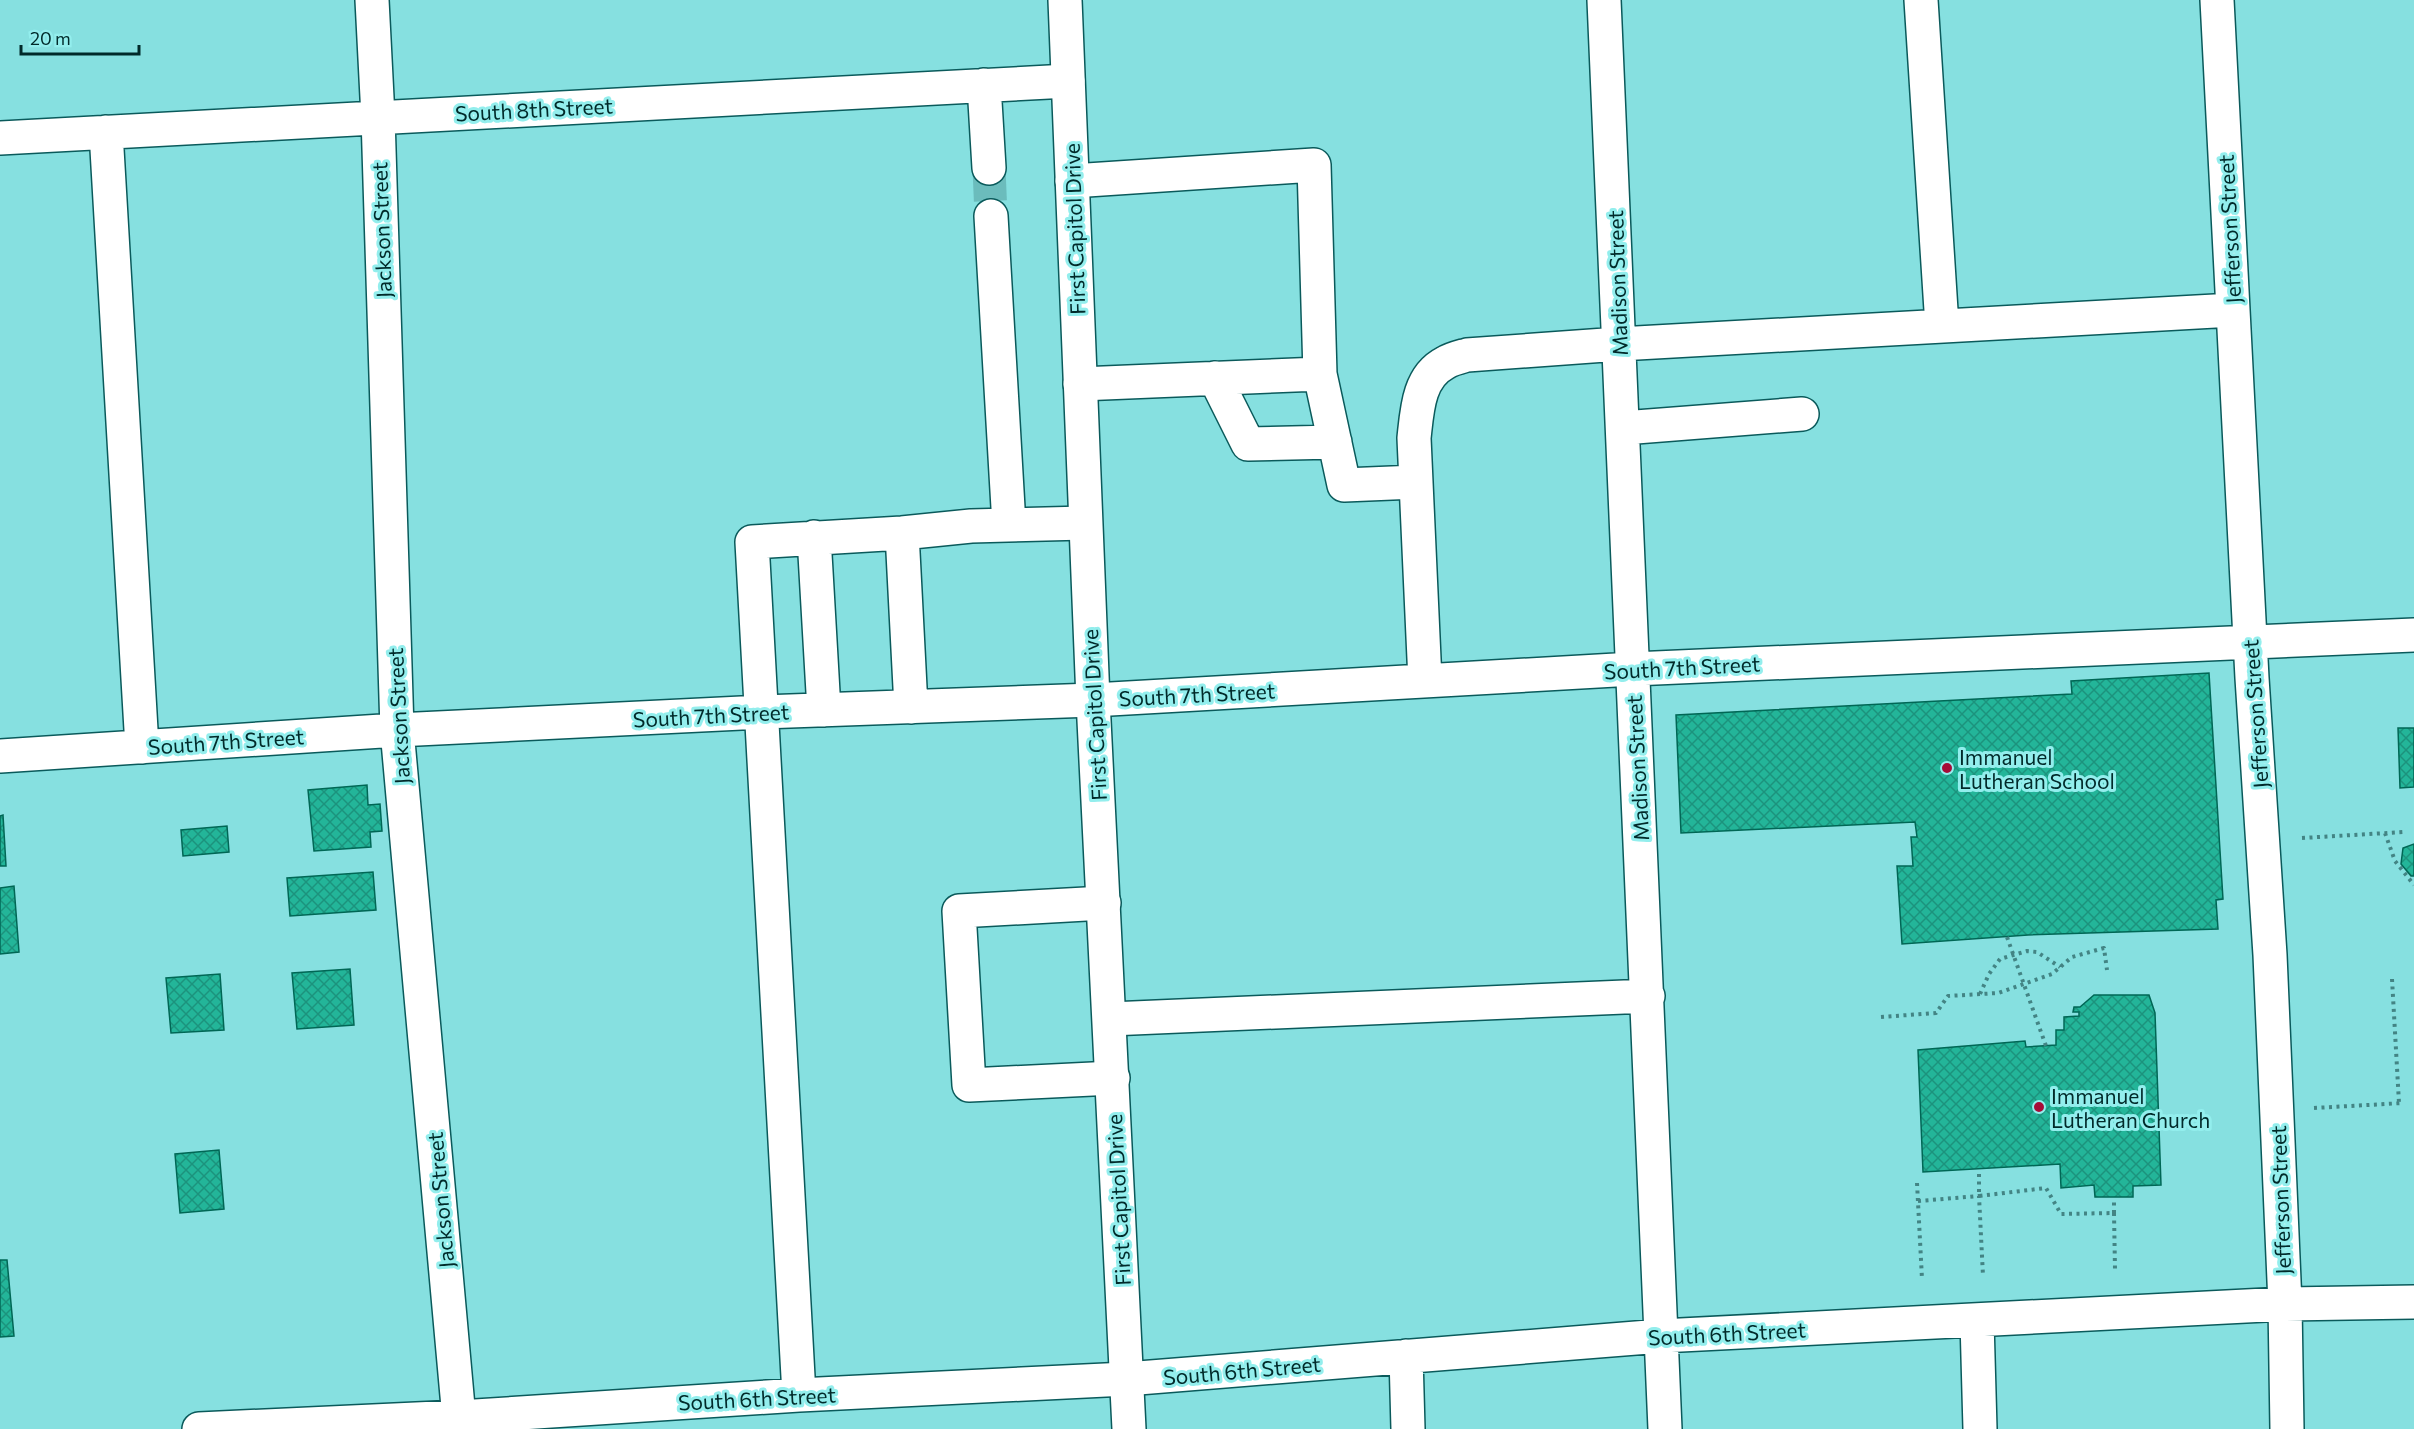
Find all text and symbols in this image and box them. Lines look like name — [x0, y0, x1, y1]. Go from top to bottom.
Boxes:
scale bar — [21, 18, 140, 56]
text: 20 m — [30, 27, 71, 49]
street label: South 8th Street — [454, 92, 614, 126]
street label: First Capitol Drive — [1059, 143, 1089, 315]
street label: Jefferson Street — [2213, 154, 2245, 304]
street label: Jackson Street — [366, 161, 396, 299]
street label: Madison Street — [1602, 210, 1632, 356]
street label: First Capitol Drive — [1077, 629, 1111, 801]
street label: Jefferson Street — [2237, 639, 2273, 789]
street label: Jackson Street — [382, 647, 414, 785]
street label: South 7th Street — [1603, 650, 1761, 684]
street label: South 7th Street — [1118, 677, 1276, 711]
street label: Madison Street — [1621, 694, 1653, 842]
street label: South 7th Street — [632, 698, 790, 732]
street label: South 7th Street — [147, 723, 305, 759]
place label: Immanuel Lutheran School — [1959, 744, 2115, 793]
marker: Immanuel Lutheran School — [1940, 761, 1954, 775]
place label: Immanuel Lutheran Church — [2051, 1083, 2210, 1132]
marker: Immanuel Lutheran Church — [2032, 1100, 2046, 1114]
street label: First Capitol Drive — [1101, 1114, 1135, 1286]
street label: Jefferson Street — [2265, 1125, 2295, 1275]
street label: Jackson Street — [422, 1131, 458, 1269]
street label: South 6th Street — [1647, 1316, 1807, 1350]
street label: South 6th Street — [1162, 1351, 1322, 1389]
street label: South 6th Street — [677, 1381, 837, 1415]

